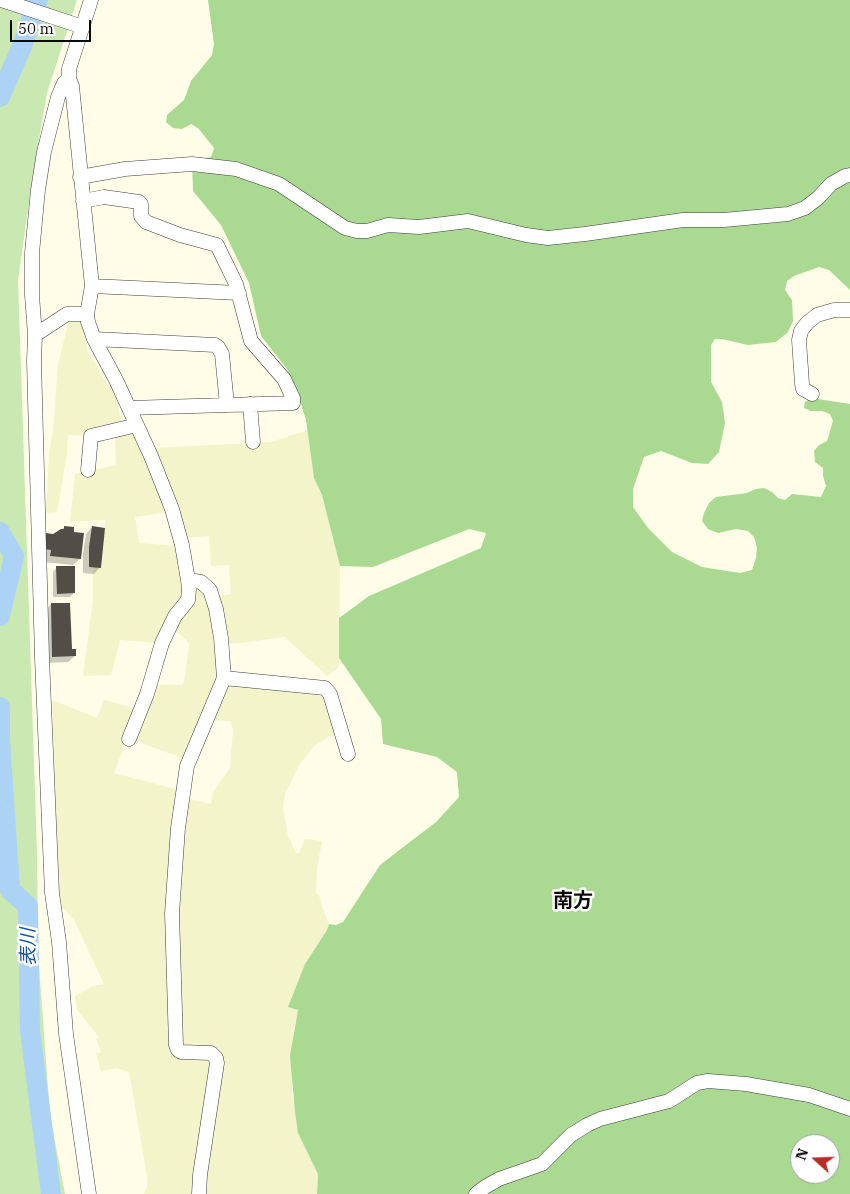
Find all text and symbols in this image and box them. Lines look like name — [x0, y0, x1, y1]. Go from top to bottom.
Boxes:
scale bar — [12, 10, 94, 42]
text: 50 m — [18, 19, 54, 38]
district label: 南方 — [553, 889, 593, 913]
water label: 表川 — [17, 928, 41, 966]
north arrow — [790, 1134, 840, 1184]
text: N — [791, 1146, 812, 1163]

